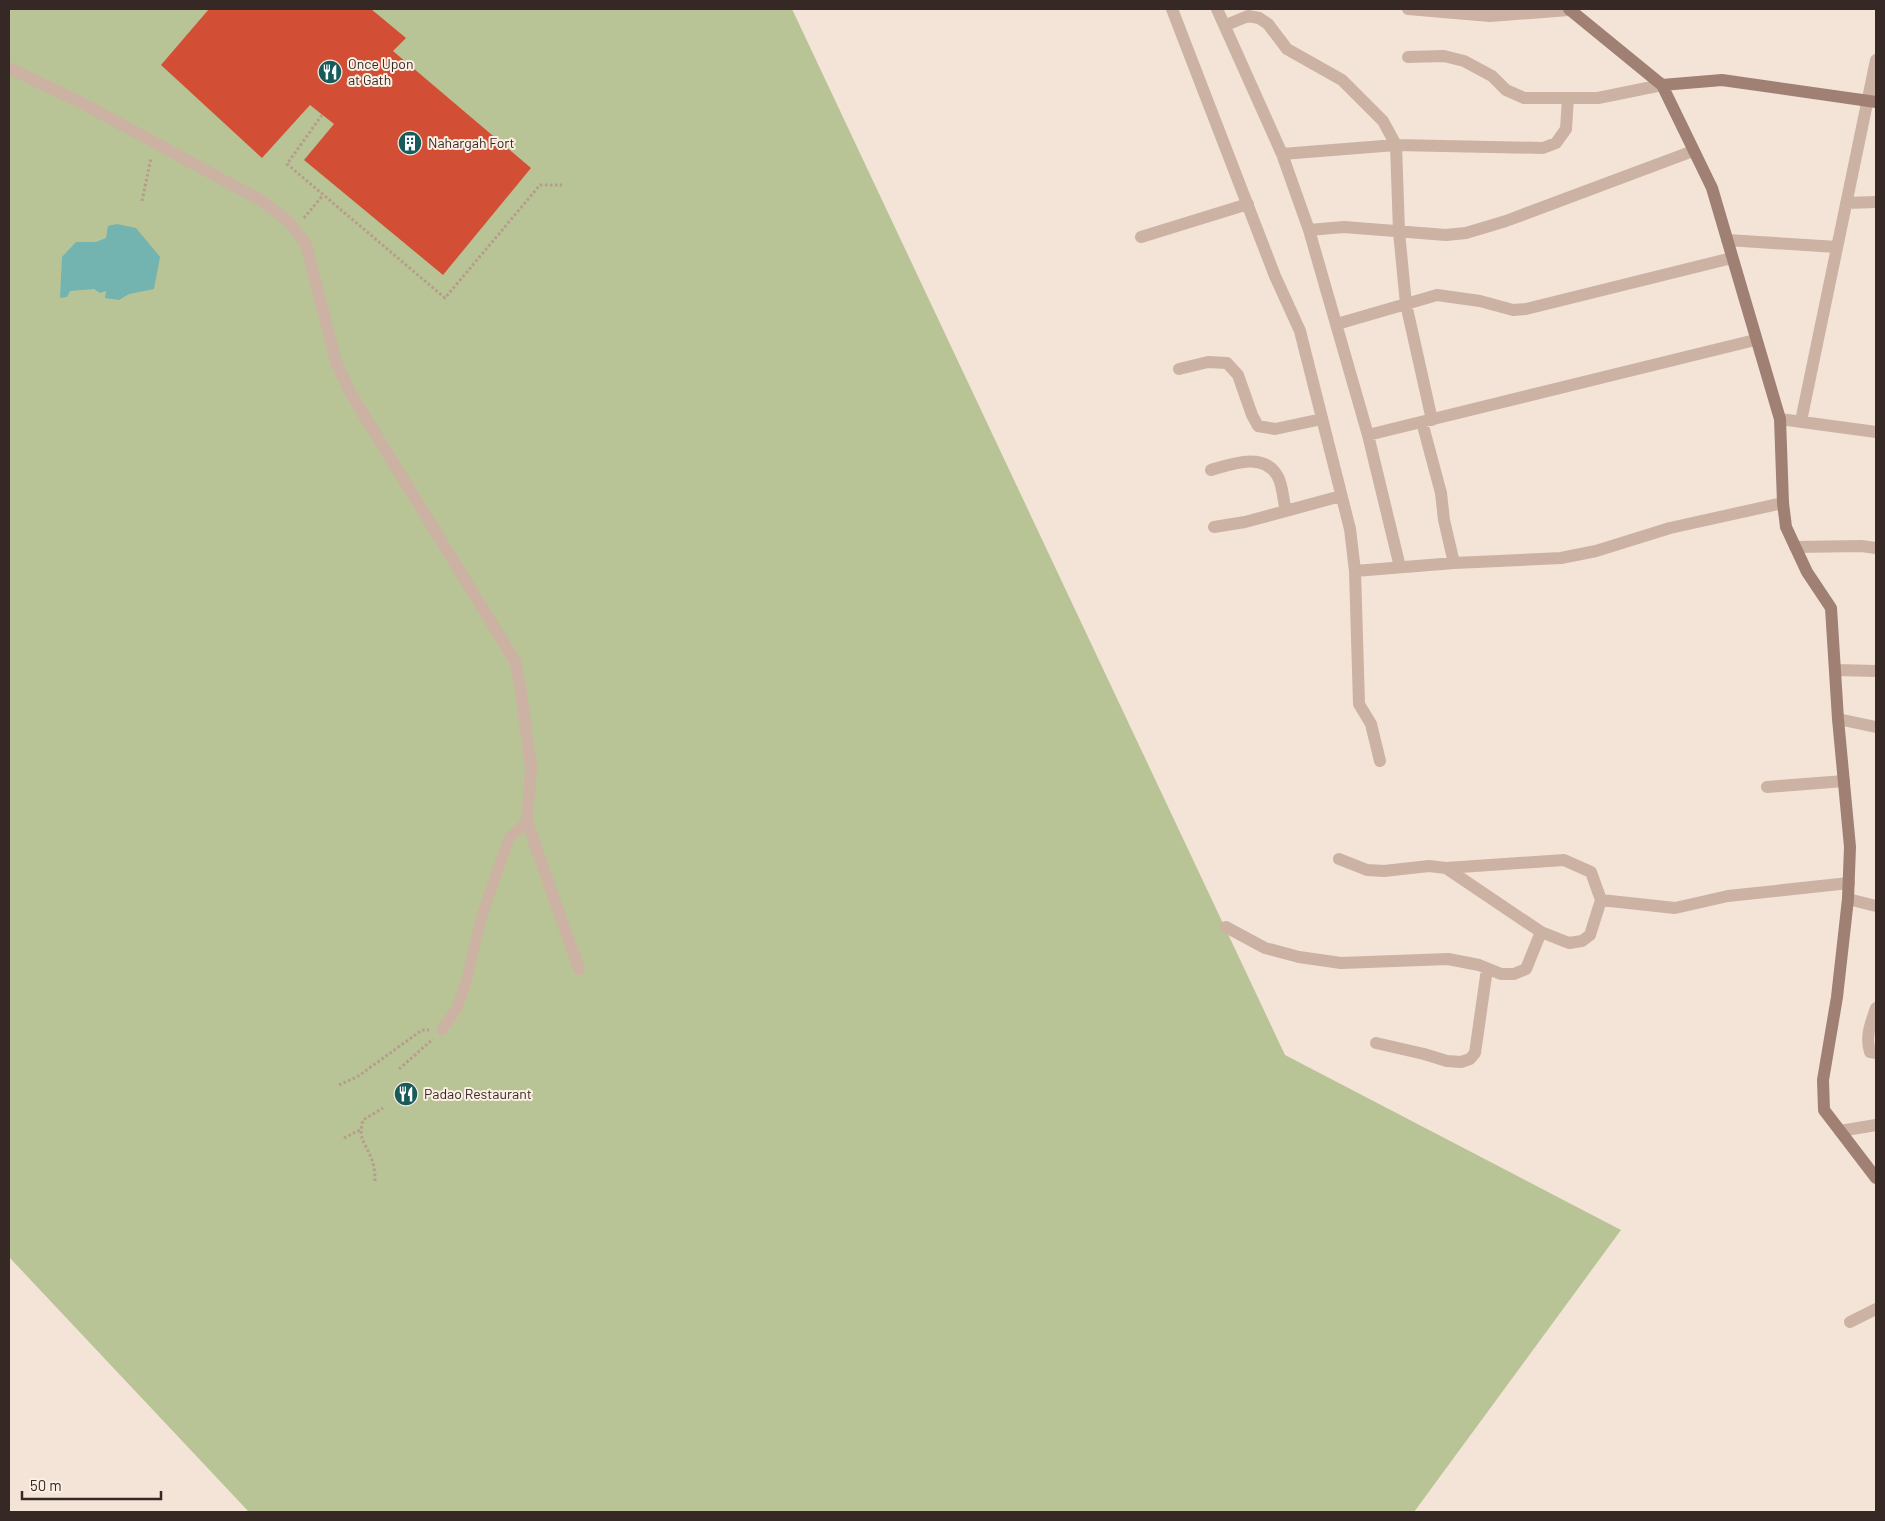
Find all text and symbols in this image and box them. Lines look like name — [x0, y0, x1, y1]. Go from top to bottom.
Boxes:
place label: Once Upon at Gath — [348, 55, 414, 88]
restaurant icon: Once Upon at Gath — [317, 59, 343, 85]
building icon: Nahargah Fort — [397, 130, 423, 156]
place label: Nahargah Fort — [428, 134, 515, 151]
restaurant icon: Padao Restaurant — [393, 1081, 419, 1107]
place label: Padao Restaurant — [424, 1085, 532, 1102]
scale bar — [22, 1468, 161, 1500]
text: 50 m — [30, 1476, 62, 1494]

